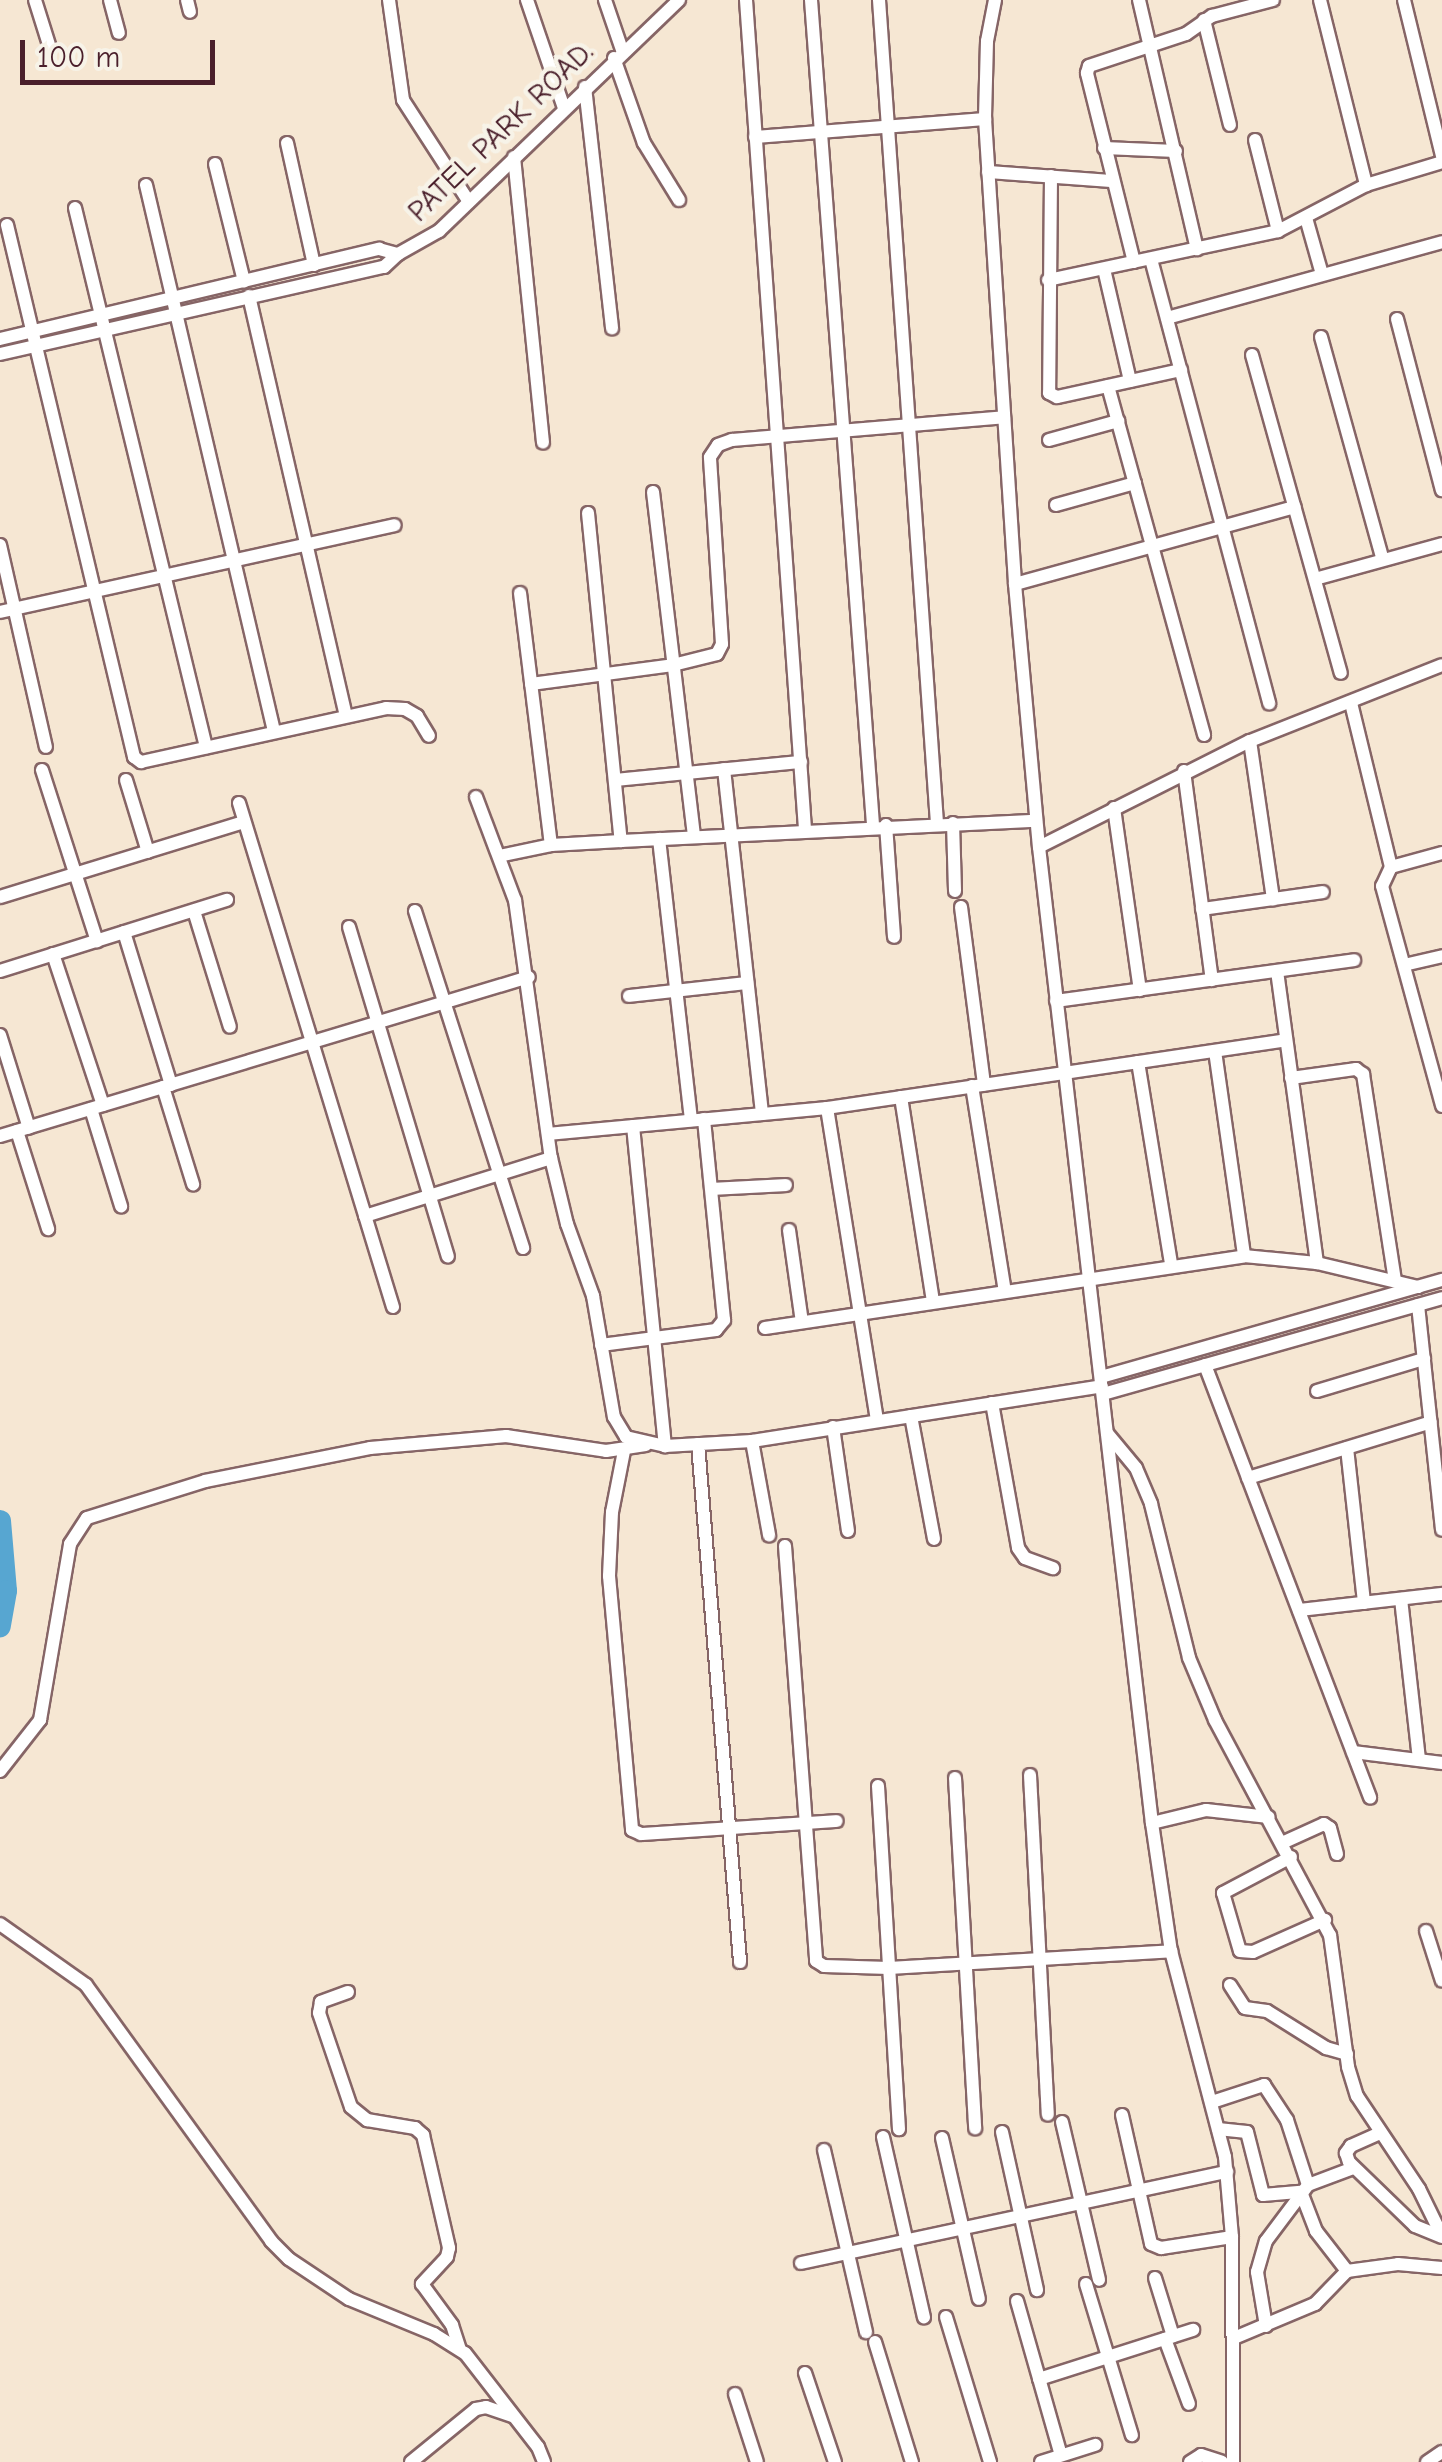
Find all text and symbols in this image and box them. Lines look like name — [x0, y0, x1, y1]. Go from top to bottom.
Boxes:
scale bar — [25, 20, 220, 82]
street label: PATEL PARK ROAD. — [401, 34, 601, 230]
text: 100 m — [37, 40, 120, 75]

